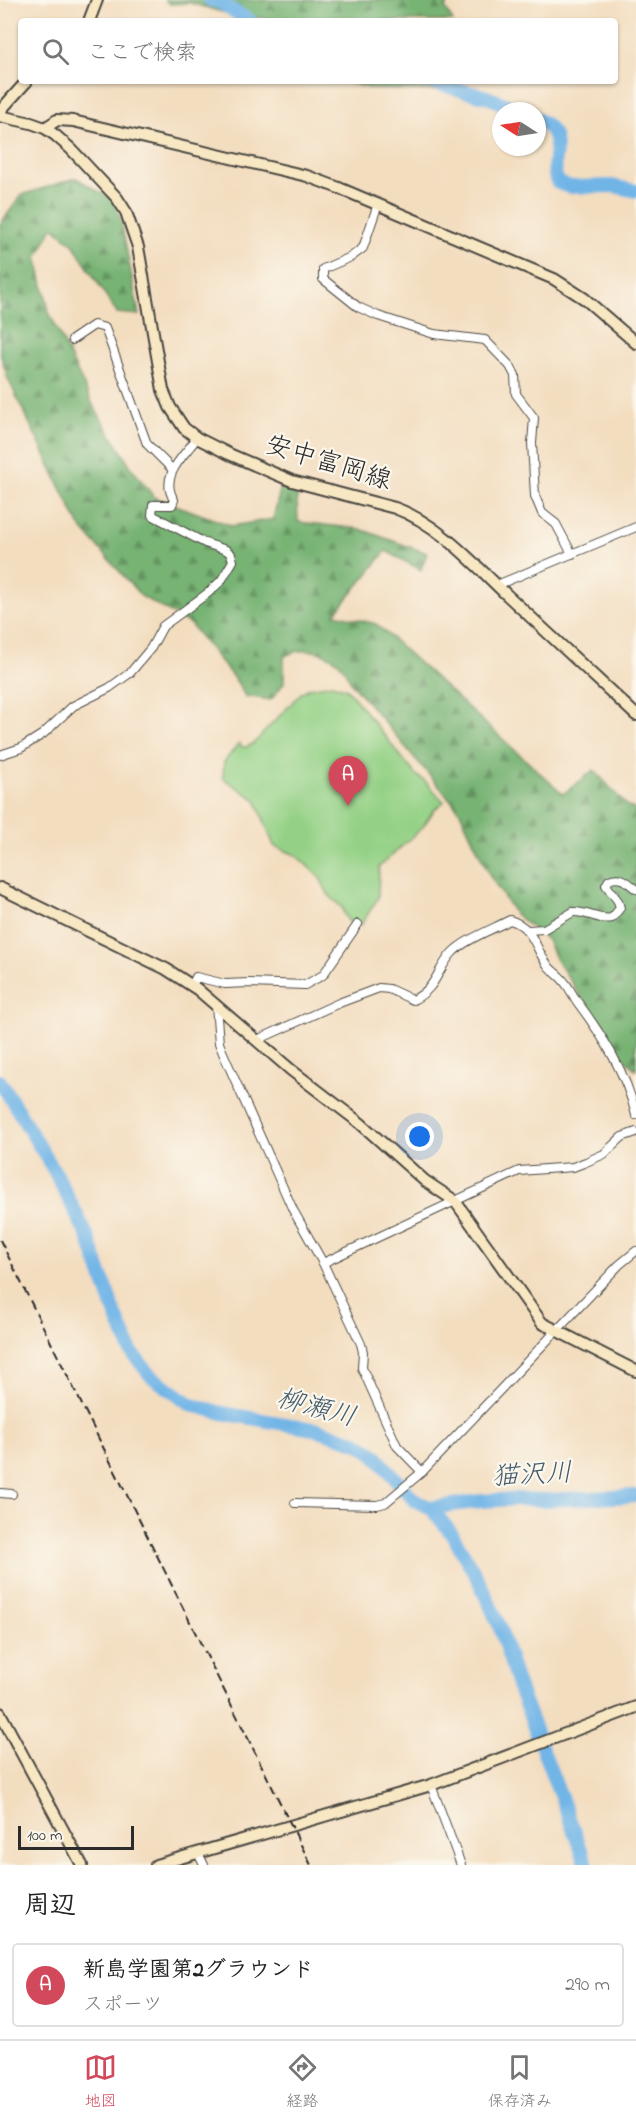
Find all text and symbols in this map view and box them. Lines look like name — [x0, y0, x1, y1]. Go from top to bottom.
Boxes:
search box — [18, 18, 618, 84]
icon: search — [39, 35, 72, 68]
text: ここで検索 — [87, 38, 197, 70]
north arrow — [492, 102, 546, 156]
street label: 安中富岡線 — [260, 427, 396, 501]
pin: A — [328, 756, 368, 806]
your location — [405, 1122, 434, 1151]
water label: 柳瀬川 — [272, 1380, 360, 1438]
water label: 猫沢川 — [491, 1454, 573, 1498]
scale bar — [18, 1823, 134, 1850]
text: 100 m — [27, 1824, 62, 1848]
text: 周辺 — [24, 1888, 76, 1926]
text: 新島学園第2グラウンド — [83, 1955, 314, 1987]
text: A — [39, 1971, 52, 2000]
text: 290 m — [565, 1971, 610, 2000]
text: スポーツ — [83, 1991, 163, 2020]
tab: 地図 — [84, 2051, 117, 2114]
tab: 経路 — [286, 2051, 319, 2114]
tab: 保存済み — [488, 2051, 552, 2114]

